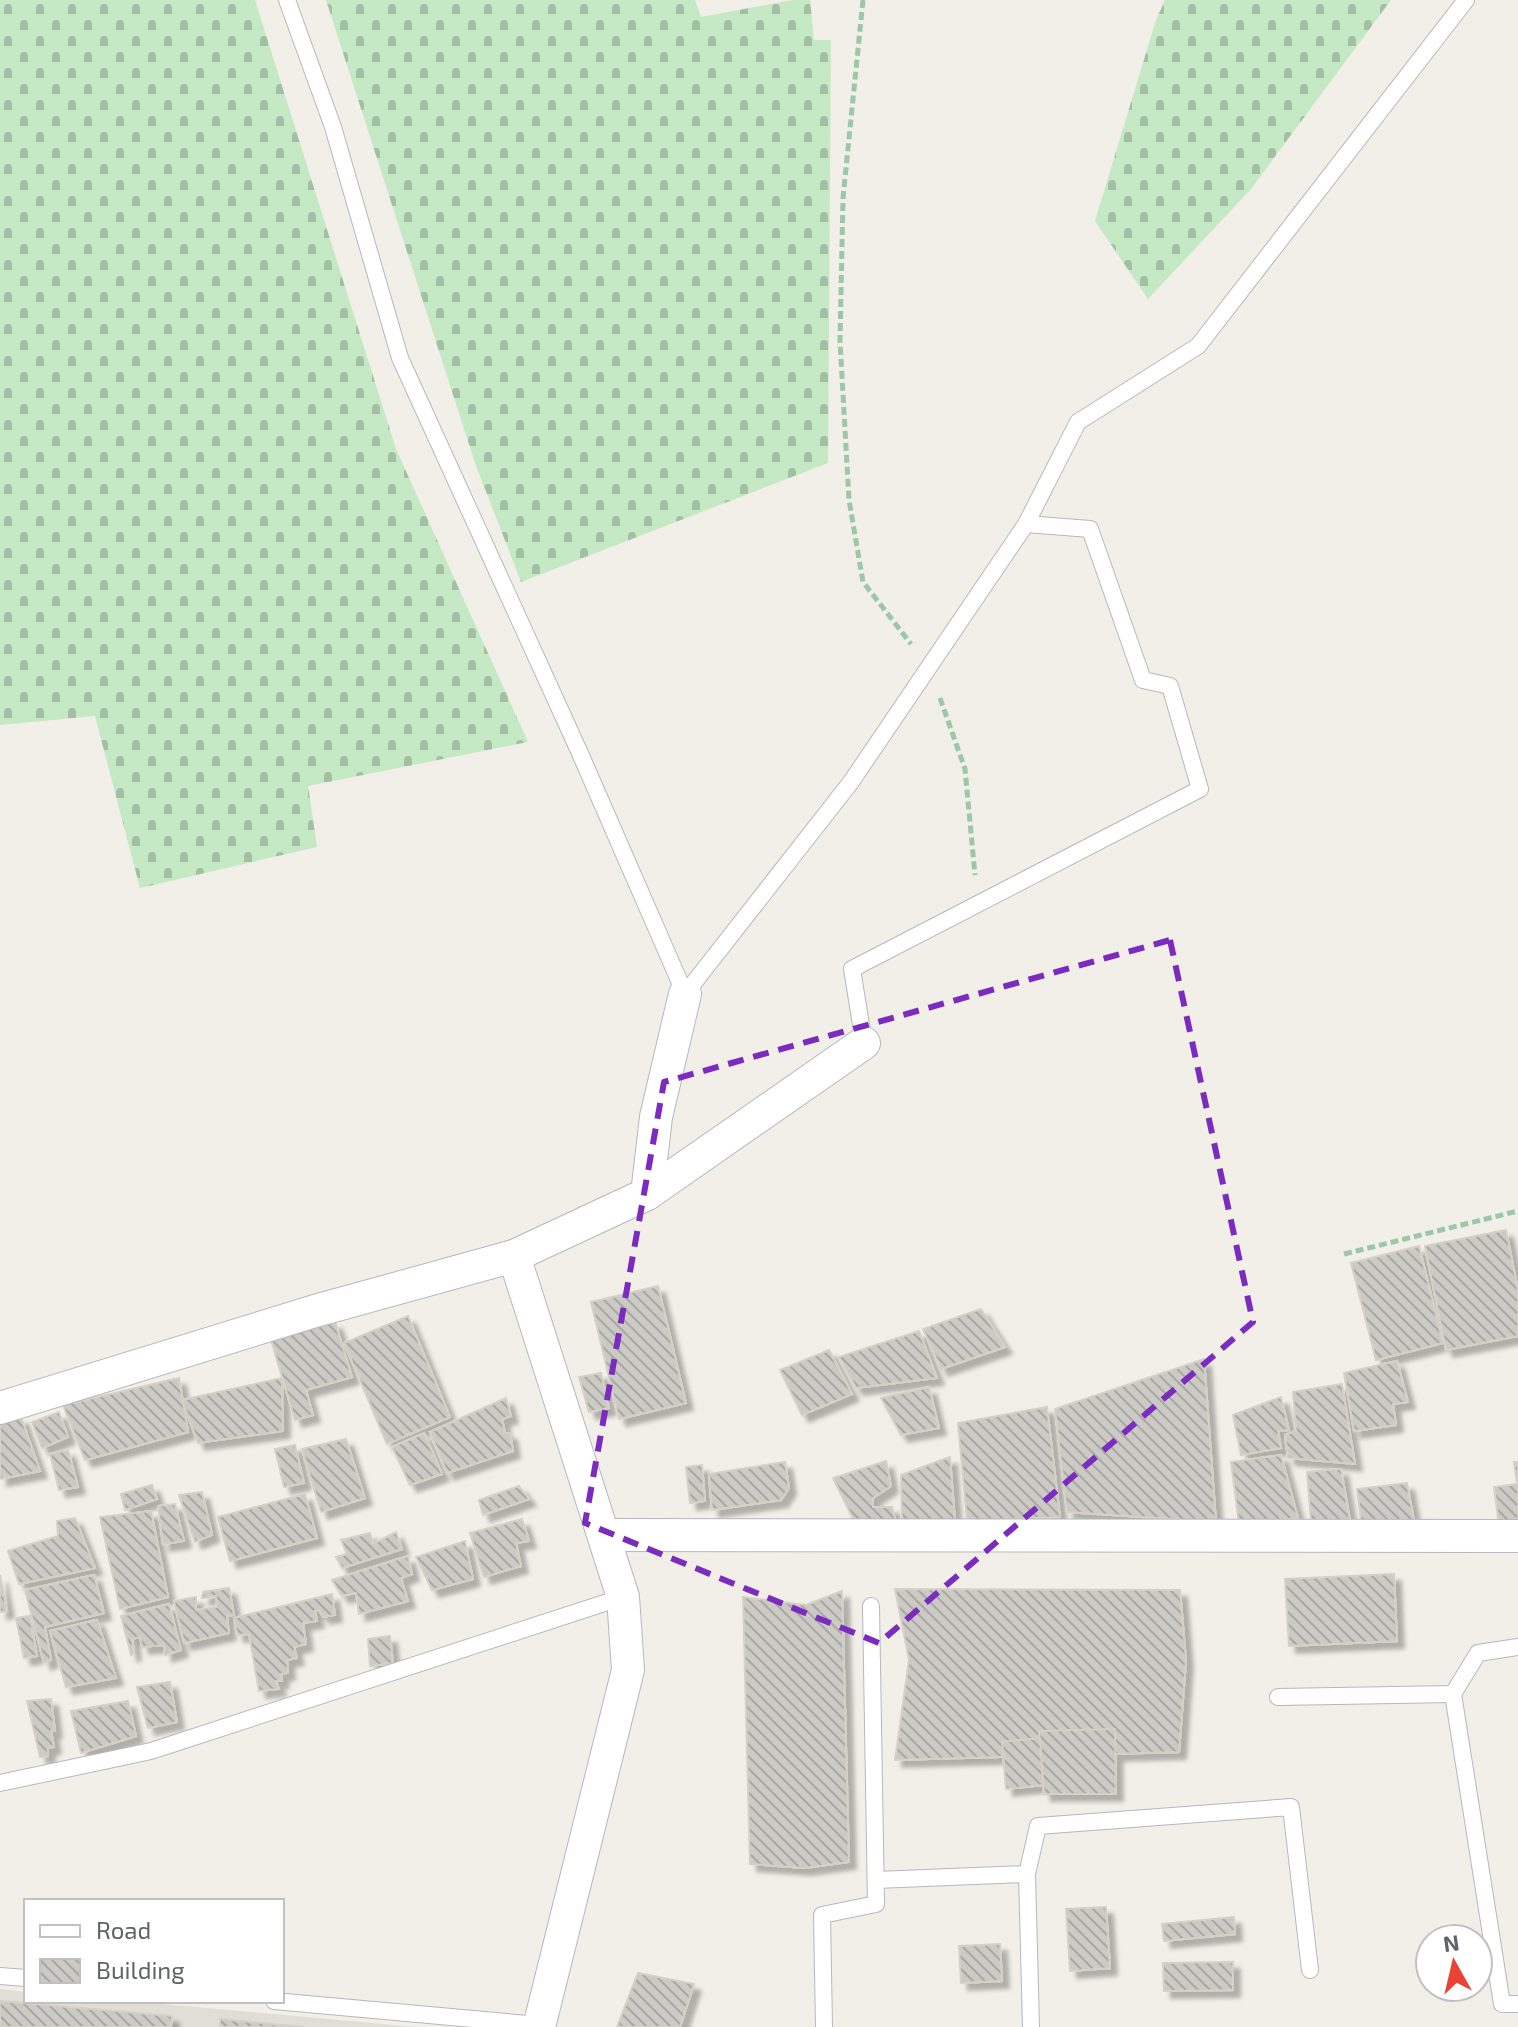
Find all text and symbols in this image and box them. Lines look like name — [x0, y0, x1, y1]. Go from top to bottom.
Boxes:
legend — [24, 1899, 284, 2003]
text: Road — [96, 1915, 151, 1944]
north arrow — [1414, 1923, 1494, 2003]
text: N — [1441, 1928, 1461, 1956]
text: Building — [96, 1955, 185, 1984]

